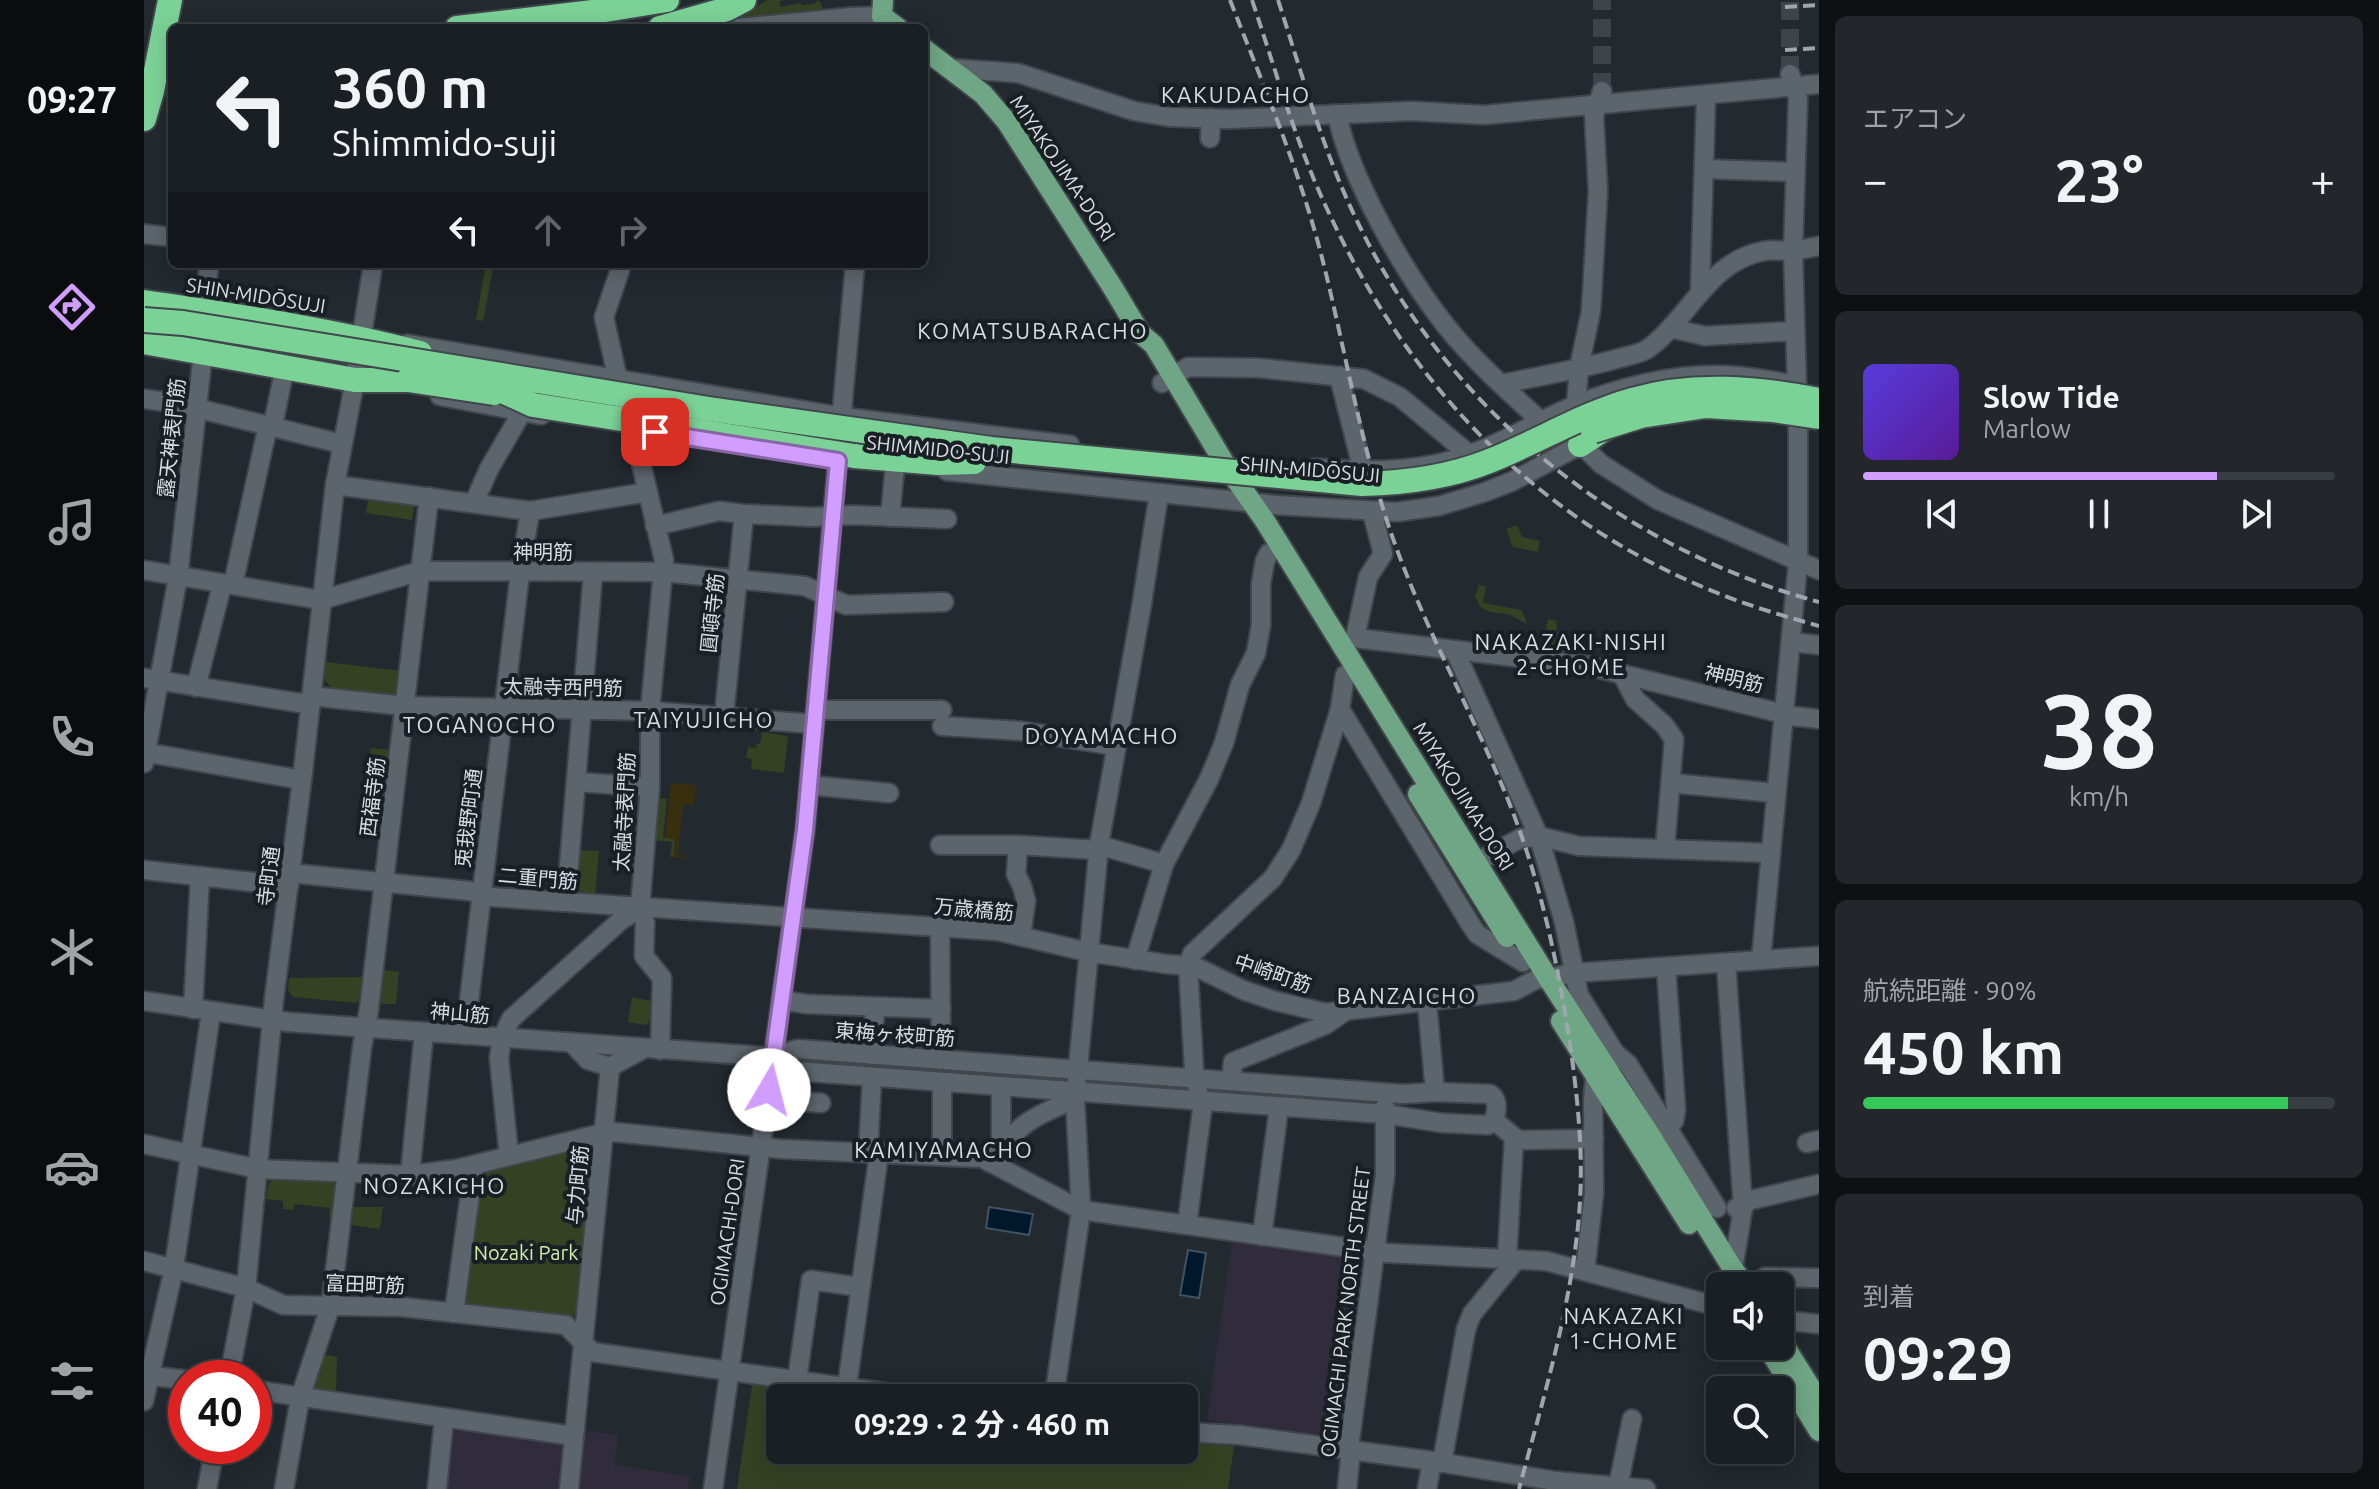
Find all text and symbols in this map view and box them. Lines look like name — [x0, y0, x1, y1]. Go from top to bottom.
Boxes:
icon: left — [200, 56, 304, 160]
text: 360 m — [332, 56, 488, 119]
text: 09:27 — [27, 79, 117, 120]
district label: KAKUDACHO — [1161, 82, 1311, 107]
street label: MIYAKOJIMA-DORI — [1006, 91, 1120, 245]
text: エアコン — [1863, 104, 1967, 133]
text: Shimmido-suji — [332, 122, 557, 163]
text: 23° — [2055, 146, 2143, 213]
text: − — [1863, 155, 1888, 204]
text: + — [2310, 155, 2335, 204]
icon: left — [442, 208, 486, 252]
icon: ahead — [526, 208, 570, 252]
icon: right — [610, 208, 654, 252]
street label: SHIN-MIDŌSUJI — [185, 273, 327, 317]
icon: directions — [44, 279, 100, 335]
district label: KOMATSUBARACHO — [917, 318, 1149, 343]
street label: 露天神表門筋 — [153, 377, 189, 499]
text: Slow Tide — [1983, 380, 2120, 414]
pin — [621, 398, 689, 466]
icon: arrive — [633, 410, 677, 454]
text: Marlow — [1983, 414, 2071, 443]
street label: SHIMMIDO-SUJI — [865, 430, 1011, 468]
street label: SHIN-MIDŌSUJI — [1239, 451, 1381, 487]
icon: previous — [1920, 492, 1964, 536]
icon: pause — [2077, 492, 2121, 536]
icon: next — [2234, 492, 2278, 536]
icon: music — [44, 494, 100, 550]
street label: 神明筋 — [513, 540, 573, 563]
street label: 圓頓寺筋 — [696, 572, 728, 654]
district label: NAKAZAKI-NISHI 2-CHOME — [1474, 629, 1668, 679]
street label: 神明筋 — [1702, 660, 1766, 696]
text: 38 — [2040, 671, 2158, 788]
street label: 太融寺西門筋 — [503, 674, 623, 700]
district label: TAIYUJICHO — [633, 707, 775, 732]
icon: phone — [44, 709, 100, 765]
district label: TOGANOCHO — [403, 712, 557, 737]
street label: MIYAKOJIMA-DORI — [1409, 717, 1519, 875]
district label: DOYAMACHO — [1025, 723, 1179, 748]
street label: 太融寺表門筋 — [609, 751, 639, 873]
street label: 西福寺筋 — [356, 756, 388, 838]
street label: 兎我野町通 — [450, 767, 486, 869]
text: km/h — [2069, 782, 2129, 811]
street label: 寺町通 — [253, 845, 283, 907]
street label: 二重門筋 — [497, 863, 579, 893]
street label: 万歳橋筋 — [933, 894, 1015, 924]
icon: climate — [44, 924, 100, 980]
street label: 中崎町筋 — [1231, 949, 1315, 997]
text: 航続距離 · 90% — [1863, 976, 2037, 1005]
district label: BANZAICHO — [1337, 983, 1477, 1008]
street label: 神山筋 — [429, 999, 491, 1027]
street label: 東梅ヶ枝町筋 — [834, 1018, 956, 1050]
text: 450 km — [1863, 1018, 2064, 1085]
position arrow — [727, 1048, 811, 1132]
district label: KAMIYAMACHO — [854, 1137, 1034, 1162]
icon: car — [44, 1139, 100, 1195]
street label: 与力町筋 — [562, 1144, 592, 1226]
street label: OGIMACHI-DORI — [705, 1157, 749, 1307]
street label: OGIMACHI PARK NORTH STREET — [1316, 1165, 1374, 1459]
district label: NOZAKICHO — [364, 1173, 506, 1198]
park label: Nozaki Park — [474, 1241, 578, 1264]
street label: 富田町筋 — [325, 1271, 405, 1297]
map controls — [1706, 1272, 1794, 1464]
button: sound — [1706, 1272, 1794, 1360]
text: 到着 — [1863, 1282, 1915, 1311]
district label: NAKAZAKI 1-CHOME — [1564, 1303, 1684, 1353]
text: 09:29 — [1863, 1324, 2013, 1391]
icon: filters — [44, 1353, 100, 1409]
speed limit sign: 40 — [168, 1360, 272, 1464]
button: search — [1706, 1376, 1794, 1464]
text: 09:29 · 2 分 · 460 m — [854, 1407, 1110, 1441]

